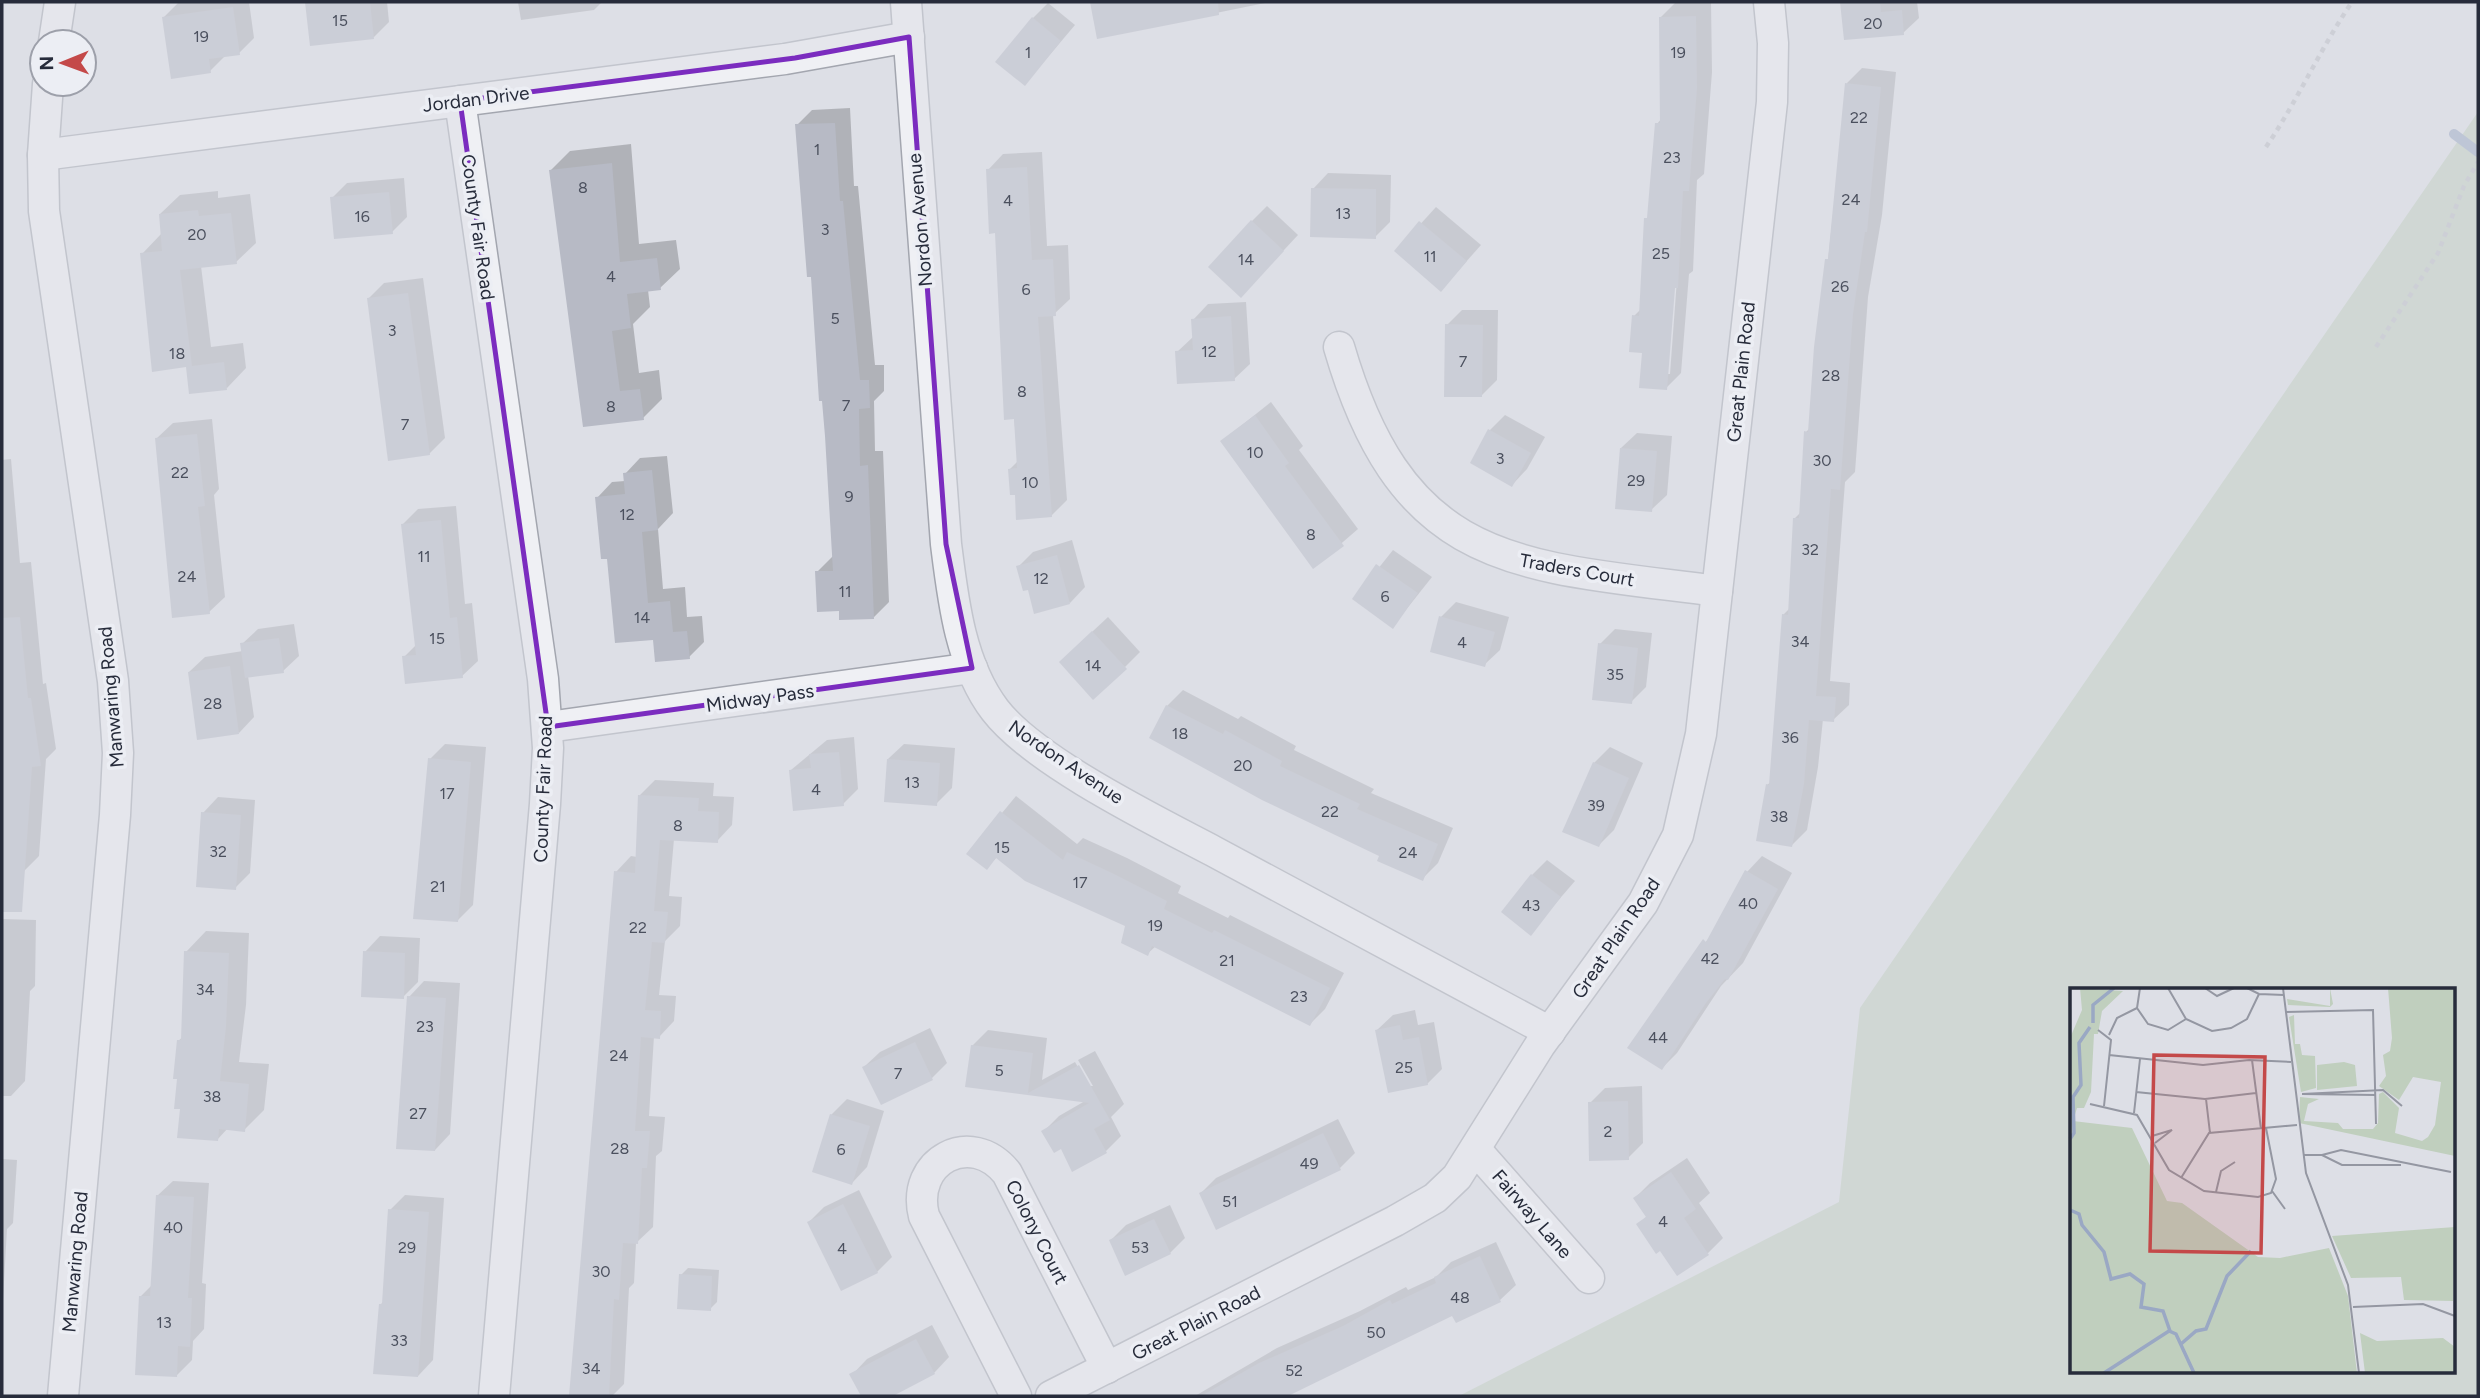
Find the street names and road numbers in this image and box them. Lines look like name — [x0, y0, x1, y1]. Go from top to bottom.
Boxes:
street label: Jordan Drive — [421, 81, 531, 117]
street label: Nordon Avenue — [903, 152, 937, 288]
street label: County Fair Road — [456, 153, 500, 301]
street label: Great Plain Road — [1722, 301, 1760, 443]
street label: Traders Court — [1518, 549, 1636, 591]
street label: Manwaring Road — [93, 625, 129, 769]
street label: Midway Pass — [705, 679, 816, 717]
street label: County Fair Road — [529, 715, 557, 863]
street label: Nordon Avenue — [1004, 715, 1128, 809]
street label: Great Plain Road — [1567, 873, 1665, 1003]
street label: Fairway Lane — [1487, 1165, 1577, 1263]
street label: Colony Court — [1001, 1176, 1073, 1288]
street label: Manwaring Road — [57, 1190, 93, 1334]
street label: Great Plain Road — [1128, 1281, 1264, 1365]

